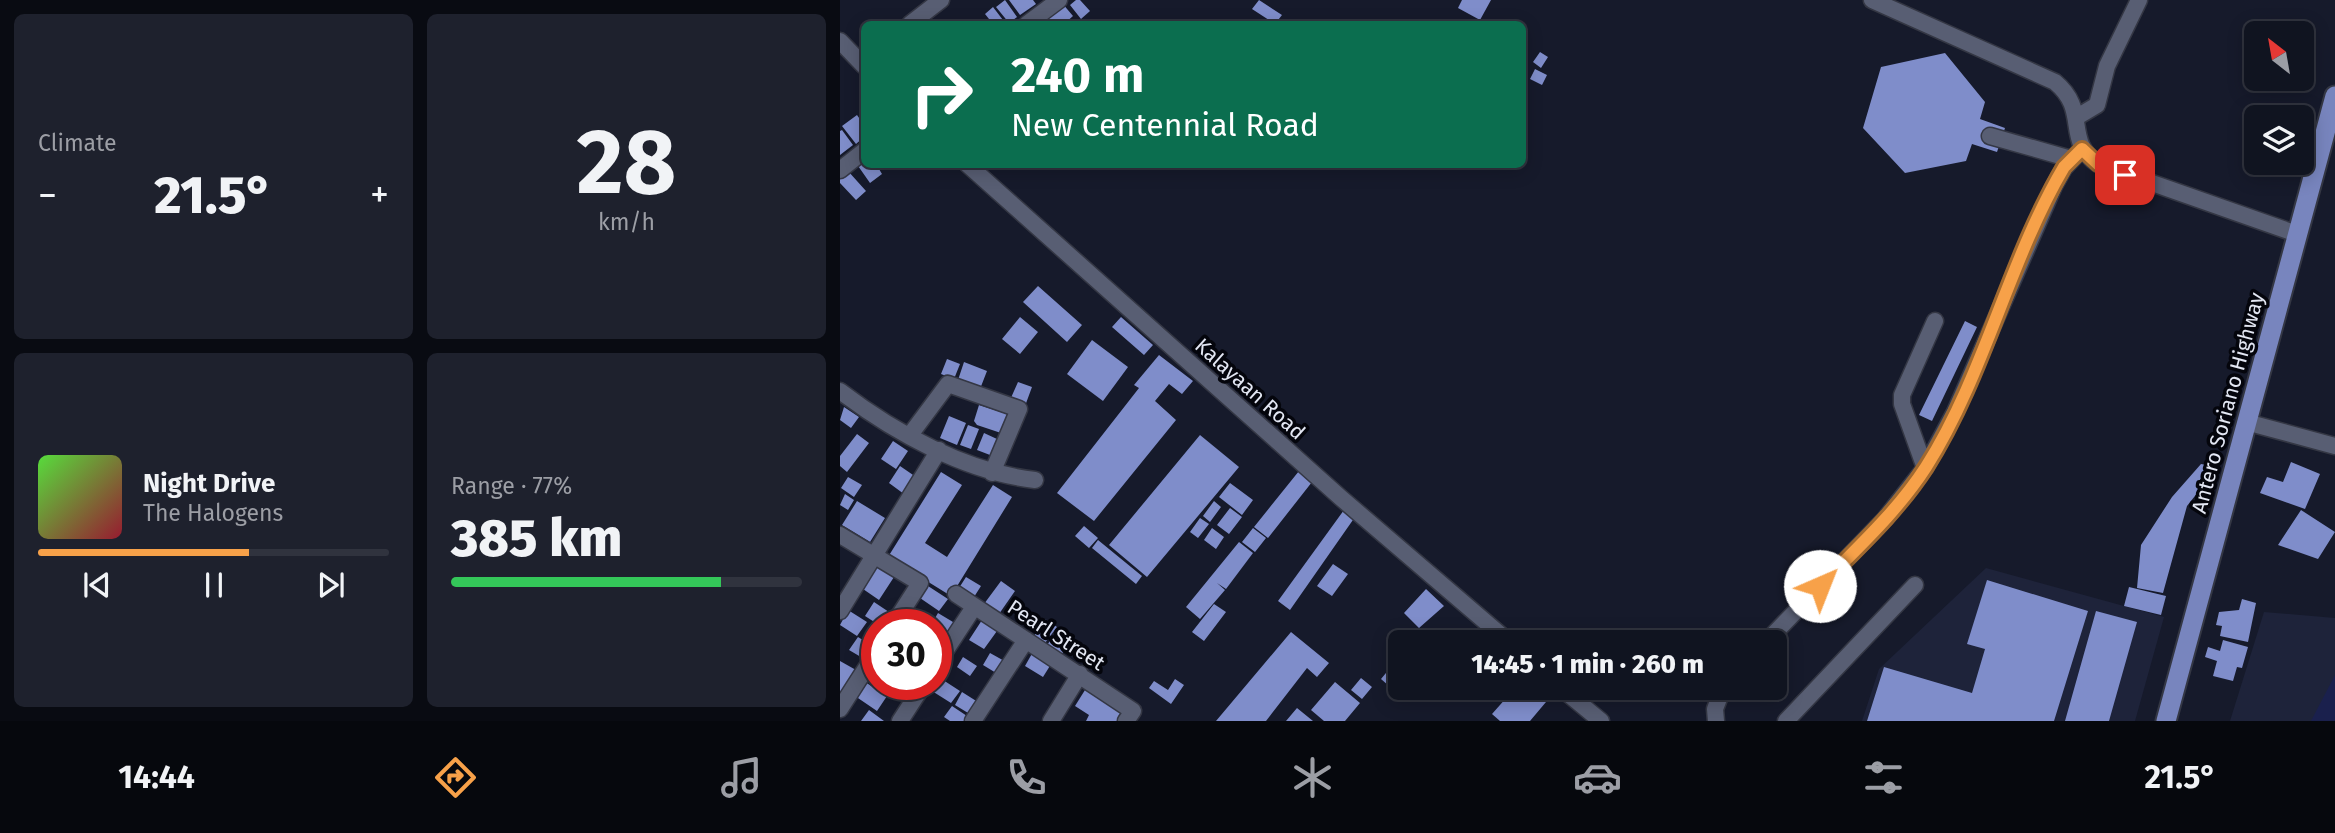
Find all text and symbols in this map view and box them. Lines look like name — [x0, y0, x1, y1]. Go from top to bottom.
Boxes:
north arrow — [2244, 21, 2314, 91]
map controls — [2244, 21, 2314, 175]
text: 240 m — [1011, 46, 1144, 105]
icon: right — [896, 49, 987, 140]
button: layers — [2244, 105, 2314, 175]
text: New Centennial Road — [1011, 106, 1319, 144]
text: 28 — [577, 108, 676, 217]
text: Climate — [38, 129, 117, 157]
pin — [2095, 145, 2155, 205]
icon: arrive — [2106, 156, 2144, 194]
text: 21.5° — [154, 164, 273, 227]
text: − — [38, 172, 57, 218]
text: + — [370, 172, 389, 218]
text: km/h — [598, 208, 655, 236]
street label: Antero Soriano Highway — [2186, 289, 2270, 516]
street label: Kalayaan Road — [1189, 333, 1311, 445]
text: Night Drive — [143, 468, 275, 499]
text: Range · 77% — [451, 472, 572, 500]
text: The Halogens — [143, 499, 283, 527]
text: 385 km — [451, 507, 622, 570]
position arrow — [1783, 549, 1857, 623]
icon: previous — [78, 566, 116, 604]
icon: pause — [195, 566, 233, 604]
icon: next — [312, 566, 350, 604]
street label: Pearl Street — [1002, 594, 1110, 676]
speed limit sign: 30 — [861, 609, 952, 700]
text: 14:45 · 1 min · 260 m — [1471, 649, 1704, 680]
icon: directions — [431, 753, 480, 802]
icon: music — [717, 753, 766, 802]
icon: phone — [1002, 753, 1051, 802]
icon: climate — [1288, 753, 1337, 802]
icon: car — [1573, 753, 1622, 802]
icon: filters — [1859, 753, 1908, 802]
text: 14:44 — [118, 758, 195, 796]
text: 21.5° — [2144, 758, 2217, 796]

